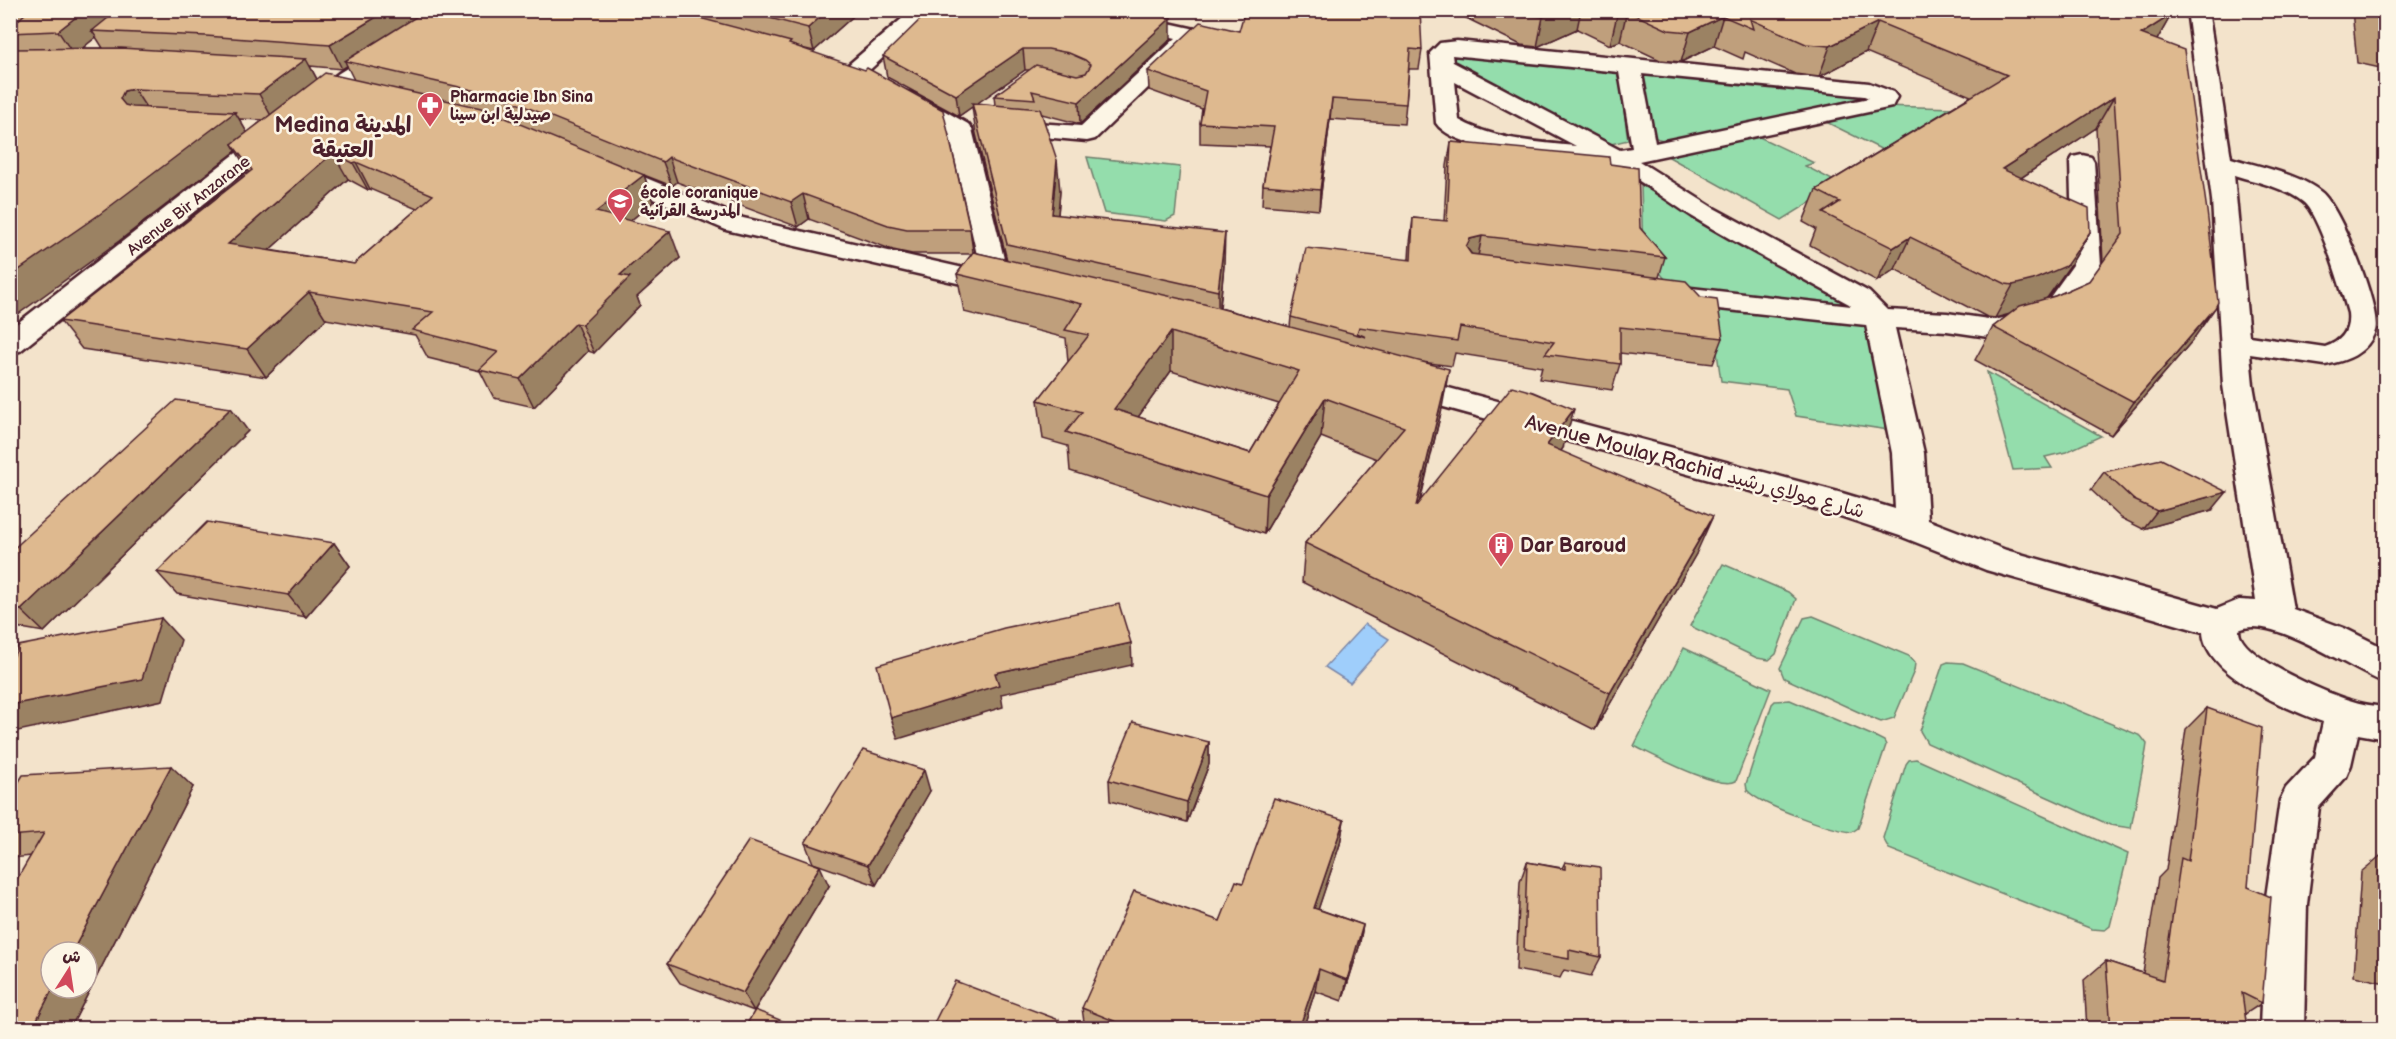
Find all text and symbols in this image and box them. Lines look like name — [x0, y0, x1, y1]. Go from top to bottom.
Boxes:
place label: Pharmacie Ibn Sina صيدلية ابن سينا — [450, 88, 593, 125]
pharmacy icon: Pharmacie Ibn Sina صيدلية ابن سينا — [415, 90, 445, 128]
district label: Medina المدينة العتيقة — [275, 112, 411, 164]
street label: Avenue Bir Anzarane — [124, 152, 255, 260]
place label: école coranique المدرسة القرآنية — [640, 184, 758, 221]
school or university icon: école coranique المدرسة القرآنية — [605, 186, 635, 224]
street label: Avenue Moulay Rachid شارع مولاي رشيد — [1522, 410, 1867, 526]
building icon: Dar Baroud — [1486, 530, 1516, 568]
place label: Dar Baroud — [1520, 534, 1626, 558]
north arrow — [39, 940, 99, 1000]
text: ش — [61, 946, 82, 968]

